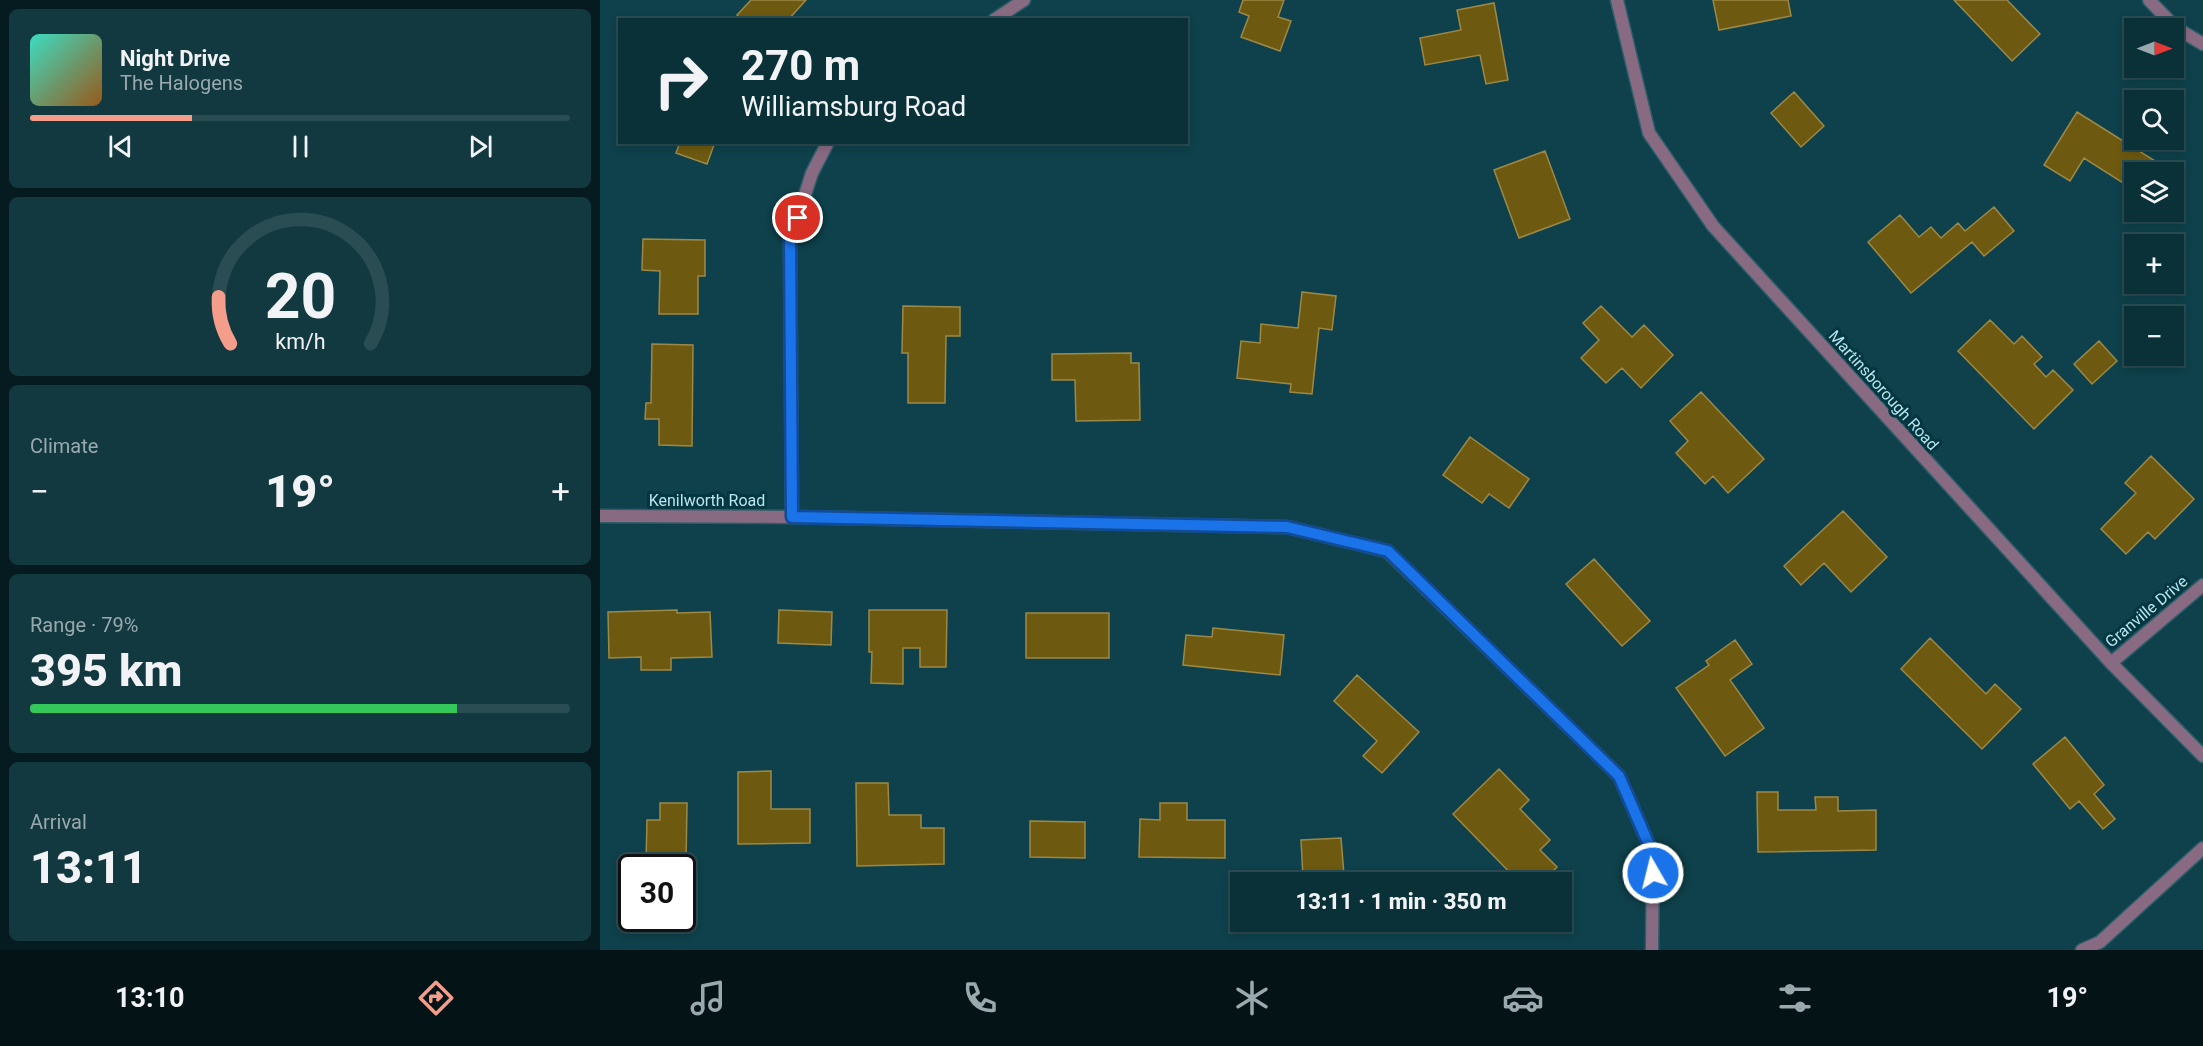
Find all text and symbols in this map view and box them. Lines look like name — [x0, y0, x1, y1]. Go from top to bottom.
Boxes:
north arrow — [2124, 18, 2184, 78]
map controls — [2124, 18, 2184, 366]
text: 270 m — [741, 41, 860, 90]
icon: right — [642, 42, 720, 120]
text: Night Drive — [120, 46, 230, 71]
text: The Halogens — [120, 71, 243, 95]
button: search — [2124, 90, 2184, 150]
text: Williamsburg Road — [741, 91, 966, 123]
icon: previous — [104, 130, 137, 163]
icon: pause — [284, 130, 317, 163]
icon: next — [464, 130, 497, 163]
button: layers — [2124, 162, 2184, 222]
pin — [772, 192, 823, 243]
icon: arrive — [781, 201, 814, 234]
button: + — [2124, 234, 2184, 294]
text: 20 — [264, 260, 336, 333]
button: − — [2124, 306, 2184, 366]
street label: Martinsborough Road — [1825, 327, 1942, 454]
text: km/h — [275, 329, 325, 354]
text: Climate — [30, 434, 98, 458]
text: 19° — [265, 465, 335, 518]
text: − — [30, 472, 49, 511]
text: + — [551, 472, 570, 511]
street label: Kenilworth Road — [649, 491, 765, 510]
street label: Granville Drive — [2101, 572, 2191, 651]
text: Range · 79% — [30, 613, 138, 637]
text: 395 km — [30, 644, 182, 697]
text: Arrival — [30, 810, 87, 834]
text: 13:11 — [30, 841, 147, 894]
position arrow — [1621, 841, 1685, 905]
speed limit sign: 30 — [618, 854, 696, 932]
text: 13:11 · 1 min · 350 m — [1296, 889, 1506, 914]
icon: directions — [415, 977, 457, 1019]
icon: music — [687, 977, 729, 1019]
icon: phone — [959, 977, 1001, 1019]
icon: climate — [1231, 977, 1273, 1019]
icon: car — [1502, 977, 1544, 1019]
icon: filters — [1774, 977, 1816, 1019]
text: 13:10 — [115, 982, 185, 1014]
text: 19° — [2046, 982, 2088, 1014]

